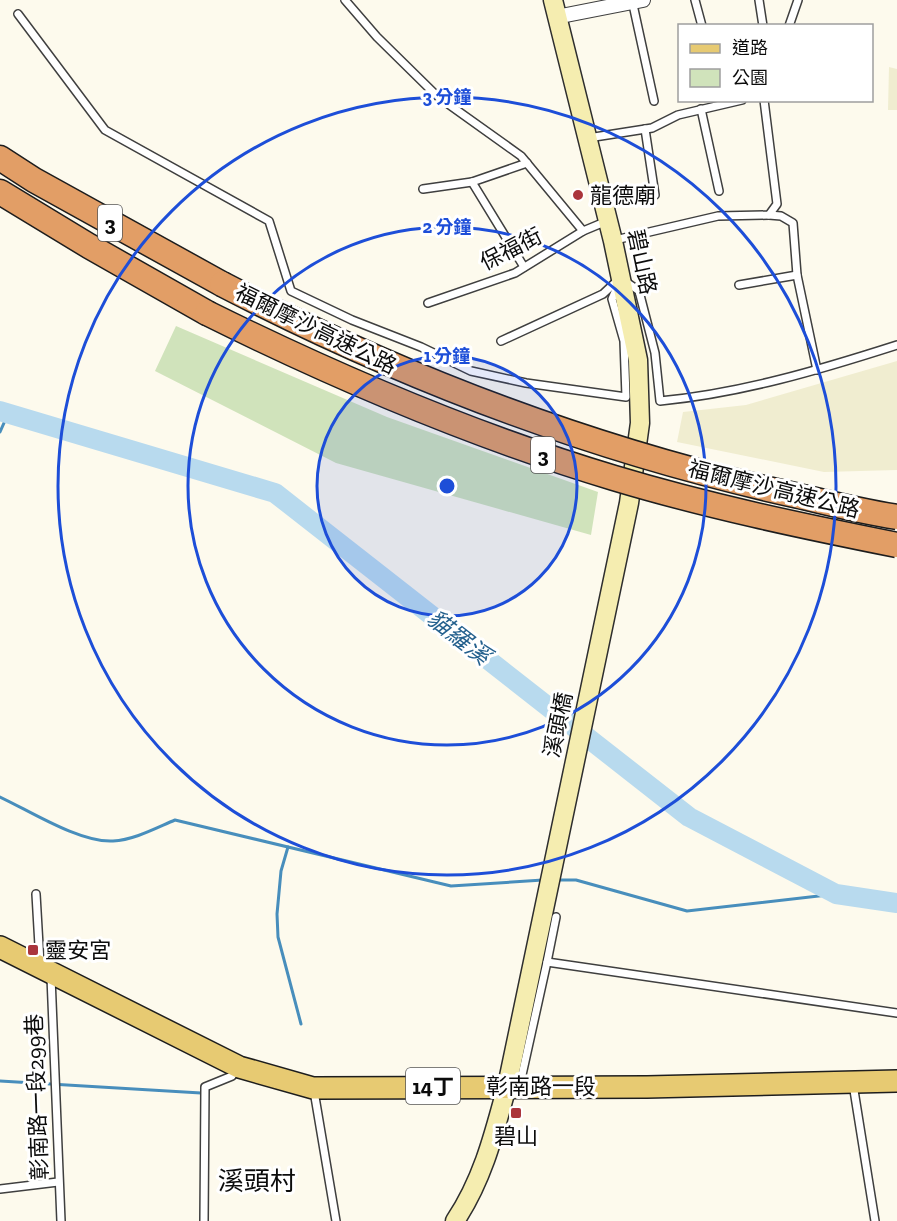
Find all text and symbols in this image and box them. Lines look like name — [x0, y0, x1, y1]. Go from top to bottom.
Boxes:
legend — [678, 24, 873, 102]
text: 道路 — [732, 37, 768, 59]
text: 公園 — [732, 67, 768, 89]
text: 3 分鐘 — [423, 86, 471, 108]
place label: 龍德廟 — [590, 182, 656, 209]
marker: 龍德廟 — [571, 188, 585, 202]
road number: 3 — [98, 205, 122, 241]
text: 2 分鐘 — [422, 216, 472, 238]
street label: 保福街 — [475, 222, 547, 276]
street label: 碧山路 — [622, 227, 662, 297]
street label: 福爾摩沙高速公路 — [231, 278, 401, 380]
text: 1 分鐘 — [424, 345, 470, 367]
road number: 3 — [531, 437, 555, 473]
street label: 福爾摩沙高速公路 — [685, 455, 863, 523]
centre of rings — [437, 476, 457, 496]
water label: 貓羅溪 — [422, 603, 499, 672]
street label: 溪頭橋 — [538, 690, 578, 760]
place label: 靈安宮 — [45, 937, 111, 964]
marker: 靈安宮 — [26, 943, 40, 957]
street label: 彰南路一段299巷 — [21, 1013, 53, 1181]
road number: 14丁 — [406, 1068, 460, 1104]
street label: 彰南路一段 — [486, 1073, 596, 1100]
marker: 碧山 — [509, 1106, 523, 1120]
place label: 碧山 — [494, 1123, 538, 1150]
district label: 溪頭村 — [218, 1165, 296, 1197]

